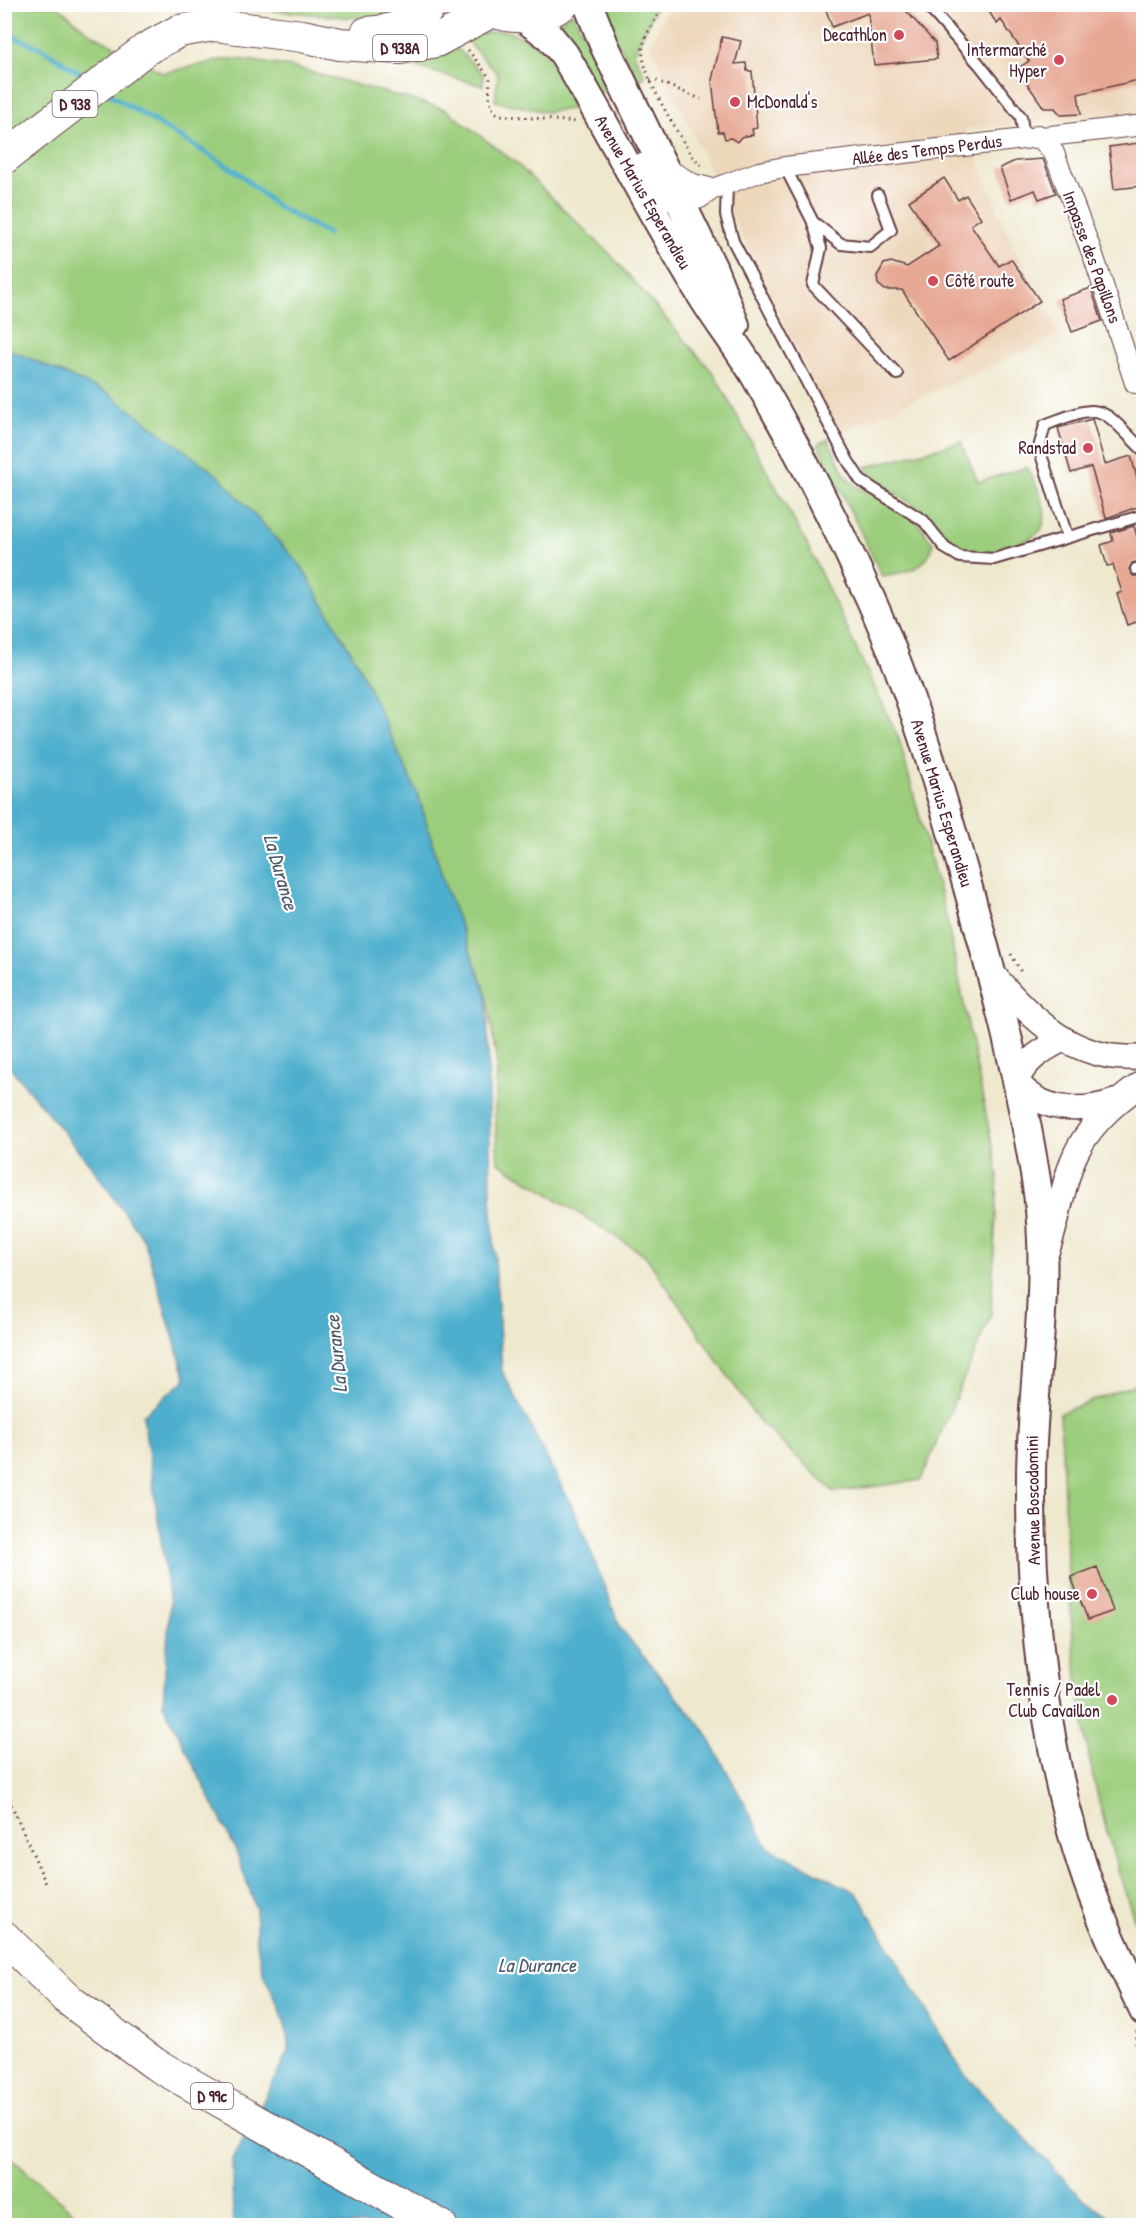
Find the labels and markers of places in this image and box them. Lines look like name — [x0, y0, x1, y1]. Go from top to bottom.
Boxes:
place label: Decathlon — [823, 22, 887, 47]
marker: Decathlon — [892, 28, 906, 42]
place label: Intermarché Hyper — [966, 37, 1047, 83]
marker: Intermarché Hyper — [1052, 53, 1066, 67]
place label: McDonald's — [747, 89, 817, 114]
marker: McDonald's — [728, 95, 742, 109]
place label: Côté route — [945, 268, 1014, 293]
marker: Côté route — [926, 274, 940, 288]
place label: Randstad — [1018, 435, 1076, 460]
marker: Randstad — [1081, 441, 1095, 455]
place label: Club house — [1010, 1581, 1080, 1606]
marker: Club house — [1085, 1587, 1099, 1601]
place label: Tennis / Padel Club Cavaillon — [1007, 1677, 1100, 1723]
marker: Tennis / Padel Club Cavaillon — [1105, 1693, 1119, 1707]

